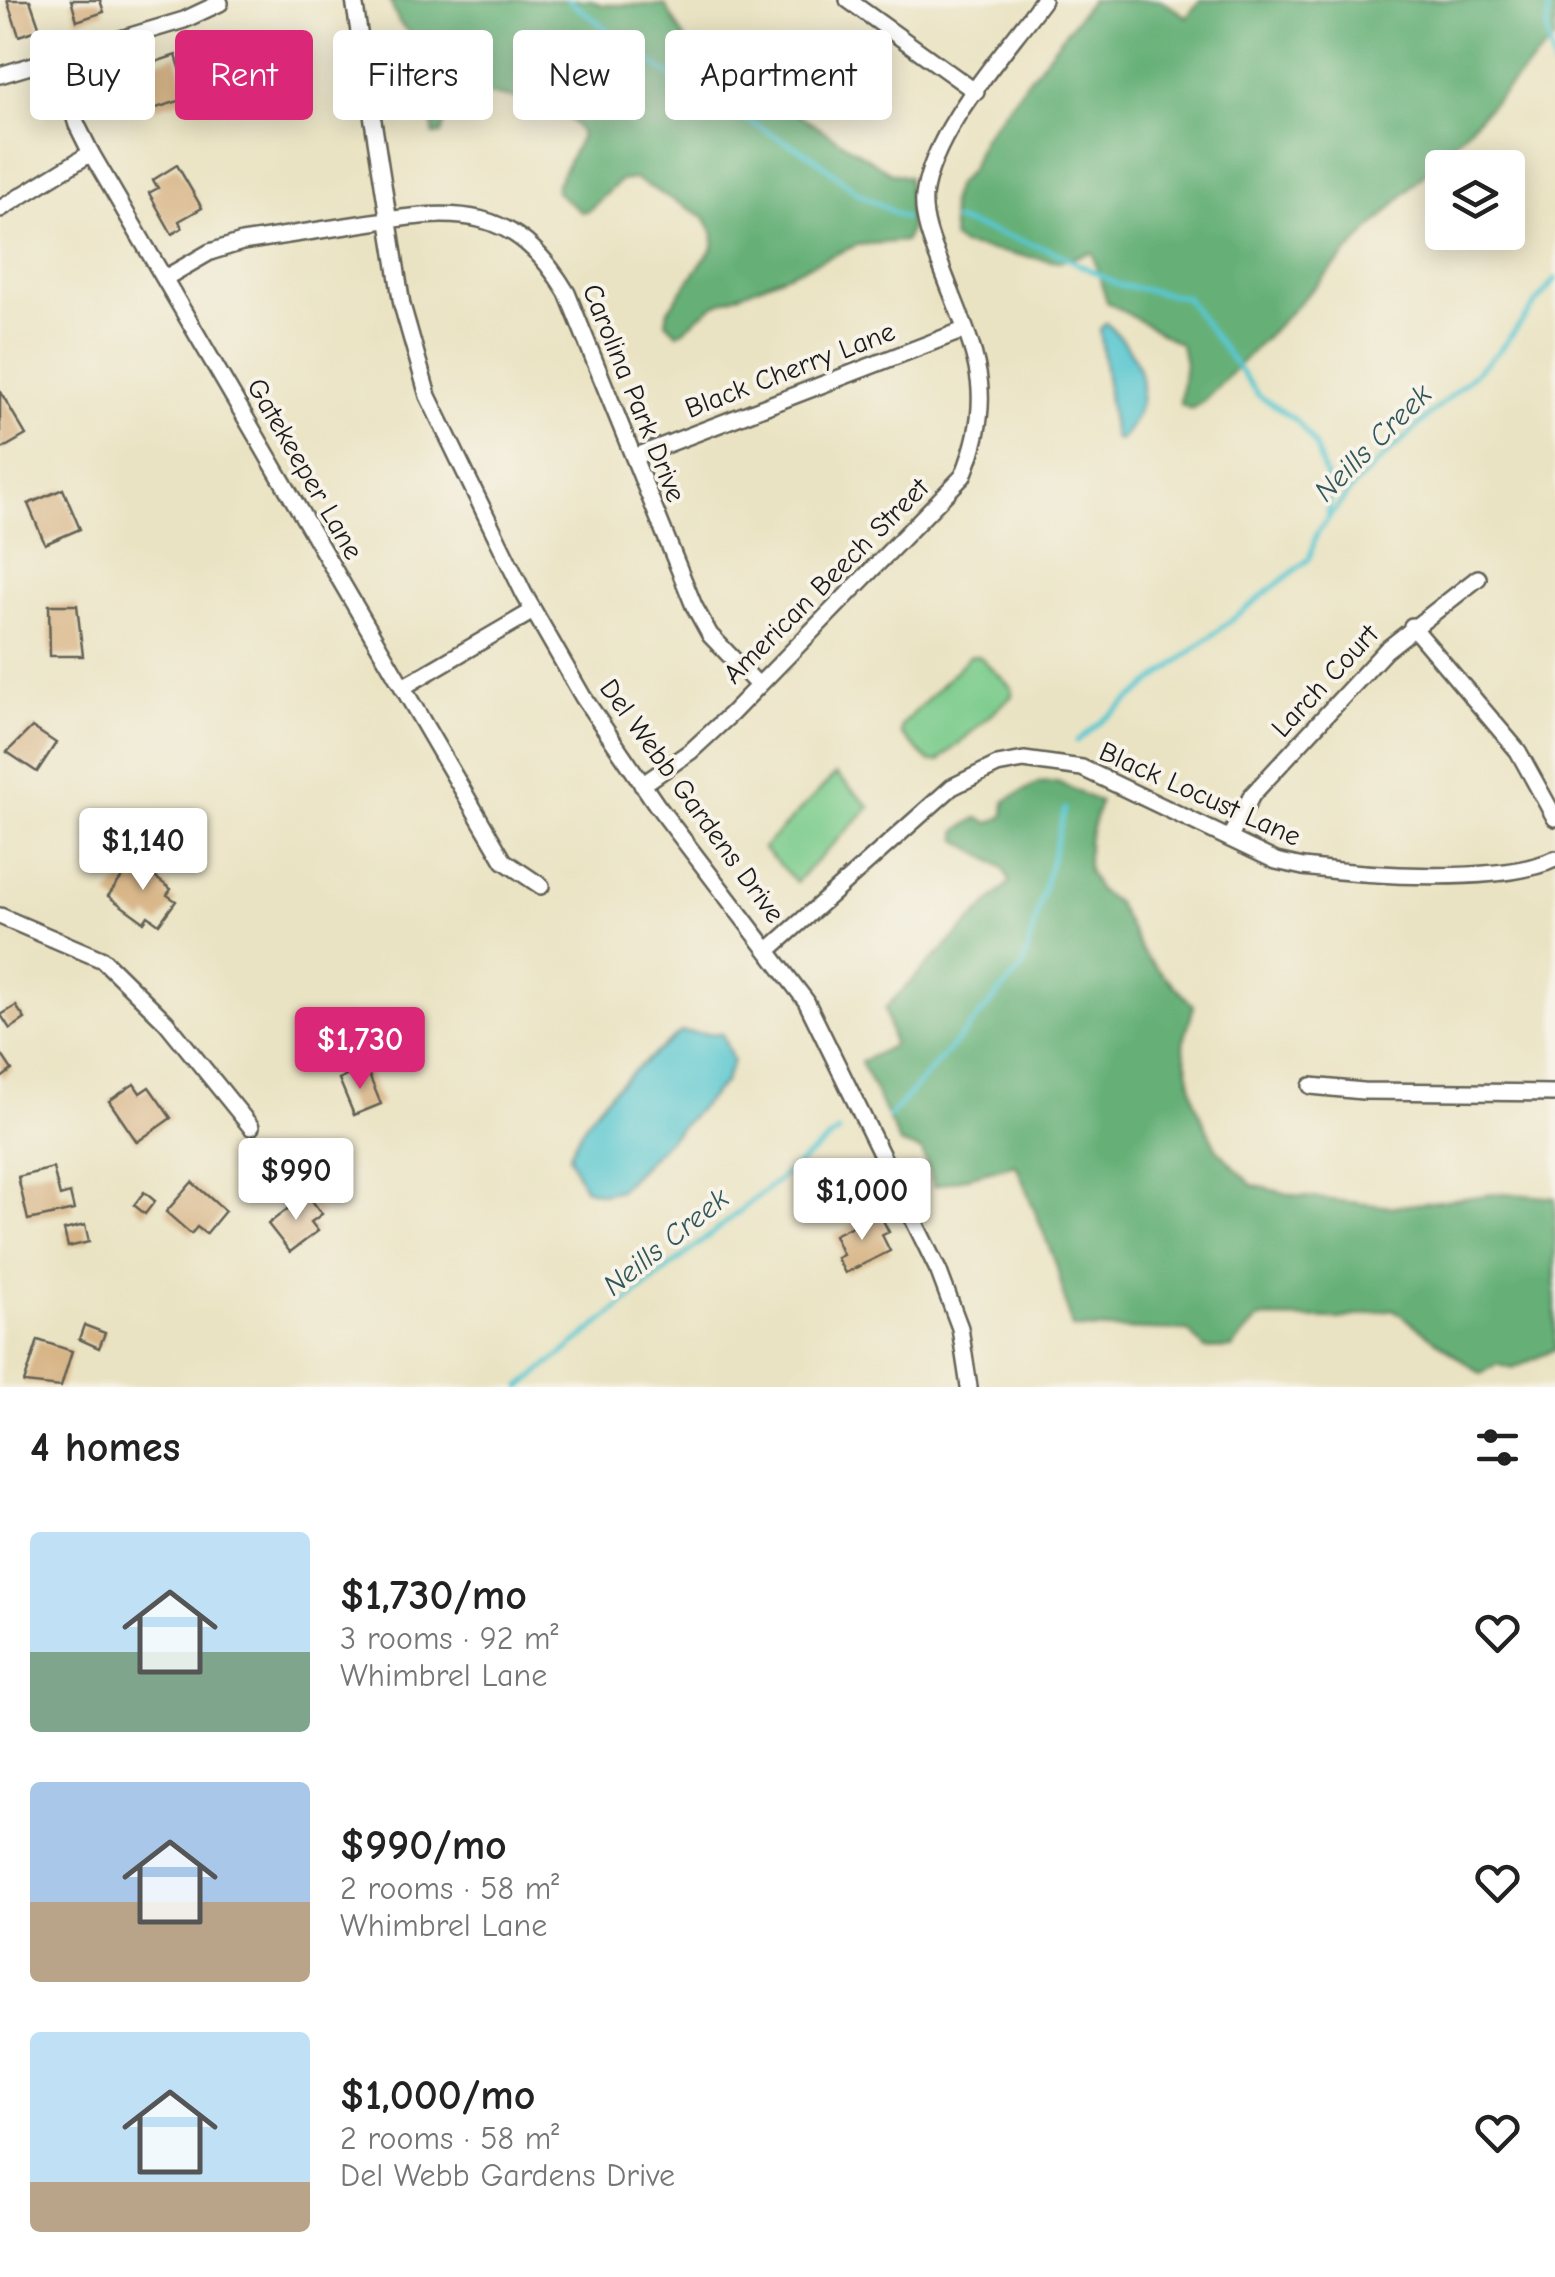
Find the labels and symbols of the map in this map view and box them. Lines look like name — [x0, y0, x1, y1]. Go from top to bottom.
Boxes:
street label: Carolina Park Drive — [576, 279, 692, 507]
street label: Black Cherry Lane — [681, 315, 899, 425]
street label: Gatekeeper Lane — [240, 373, 370, 565]
water label: Neills Creek — [1307, 377, 1439, 509]
street label: American Beech Street — [717, 471, 936, 690]
street label: Larch Court — [1265, 618, 1386, 744]
street label: Del Webb Gardens Drive — [593, 673, 791, 929]
street label: Black Locust Lane — [1094, 735, 1306, 853]
pin: $1,140 — [62, 808, 224, 893]
pin: $1,730 — [279, 1007, 441, 1092]
pin: $990 — [237, 1138, 355, 1223]
pin: $1,000 — [781, 1158, 943, 1243]
water label: Neills Creek — [596, 1180, 736, 1303]

